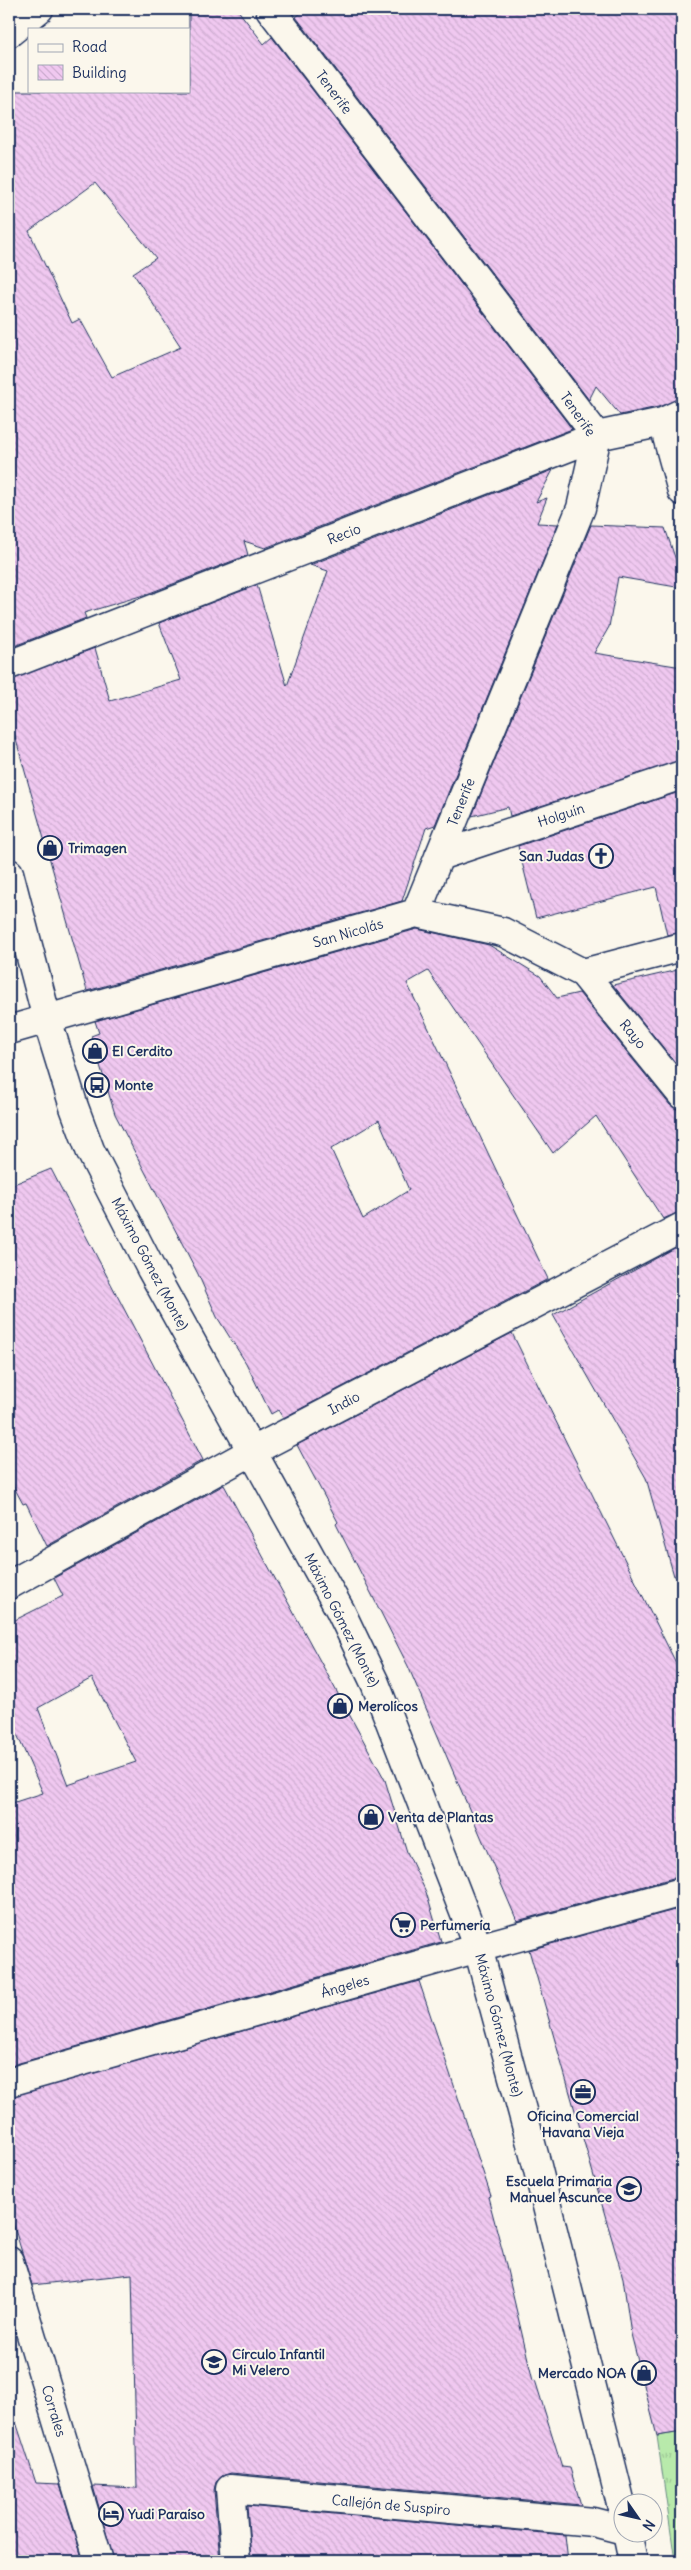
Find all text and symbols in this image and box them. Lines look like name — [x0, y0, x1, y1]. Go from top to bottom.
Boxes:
legend — [28, 28, 190, 92]
text: Road — [72, 37, 107, 56]
text: Building — [72, 63, 127, 82]
street label: Tenerife — [312, 67, 356, 117]
street label: Tenerife — [556, 388, 600, 440]
street label: Recio — [325, 519, 363, 549]
street label: Tenerife — [443, 775, 479, 829]
street label: Holguín — [535, 799, 587, 831]
shop icon: Trimagen — [37, 835, 63, 861]
place label: Trimagen — [68, 839, 127, 857]
church icon: San Judas — [588, 843, 614, 869]
place label: San Judas — [519, 847, 585, 865]
street label: San Nicolás — [311, 914, 385, 952]
street label: Rayo — [616, 1016, 650, 1052]
shop icon: El Cerdito — [82, 1038, 108, 1064]
place label: El Cerdito — [112, 1042, 173, 1060]
bus stop icon: Monte — [84, 1072, 110, 1098]
place label: Monte — [114, 1076, 154, 1094]
street label: Máximo Gómez (Monte) — [107, 1195, 193, 1333]
street label: Indio — [325, 1387, 363, 1419]
street label: Máximo Gómez (Monte) — [300, 1550, 384, 1690]
shop icon: Merolícos — [327, 1693, 353, 1719]
place label: Merolícos — [358, 1697, 418, 1715]
shop icon: Venta de Plantas — [358, 1804, 384, 1830]
place label: Venta de Plantas — [388, 1808, 494, 1826]
supermarket icon: Perfumería — [390, 1912, 416, 1938]
place label: Perfumería — [420, 1916, 491, 1934]
street label: Máximo Gómez (Monte) — [471, 1951, 527, 2099]
street label: Ángeles — [319, 1971, 371, 2001]
office icon: Oficina Comercial Havana Vieja — [570, 2079, 596, 2105]
place label: Oficina Comercial Havana Vieja — [527, 2107, 639, 2141]
place label: Escuela Primaria Manuel Ascunce — [506, 2172, 612, 2206]
school or university icon: Escuela Primaria Manuel Ascunce — [616, 2176, 642, 2202]
place label: Círculo Infantil Mi Velero — [232, 2345, 325, 2379]
school or university icon: Círculo Infantil Mi Velero — [201, 2349, 227, 2375]
shop icon: Mercado NOA — [631, 2360, 657, 2386]
place label: Mercado NOA — [538, 2364, 626, 2382]
street label: Corrales — [38, 2383, 70, 2439]
street label: Callejón de Suspiro — [331, 2491, 451, 2519]
north arrow — [614, 2492, 664, 2542]
hotel icon: Yudi Paraíso — [98, 2501, 124, 2527]
place label: Yudi Paraíso — [127, 2505, 205, 2523]
text: N — [639, 2516, 659, 2534]

